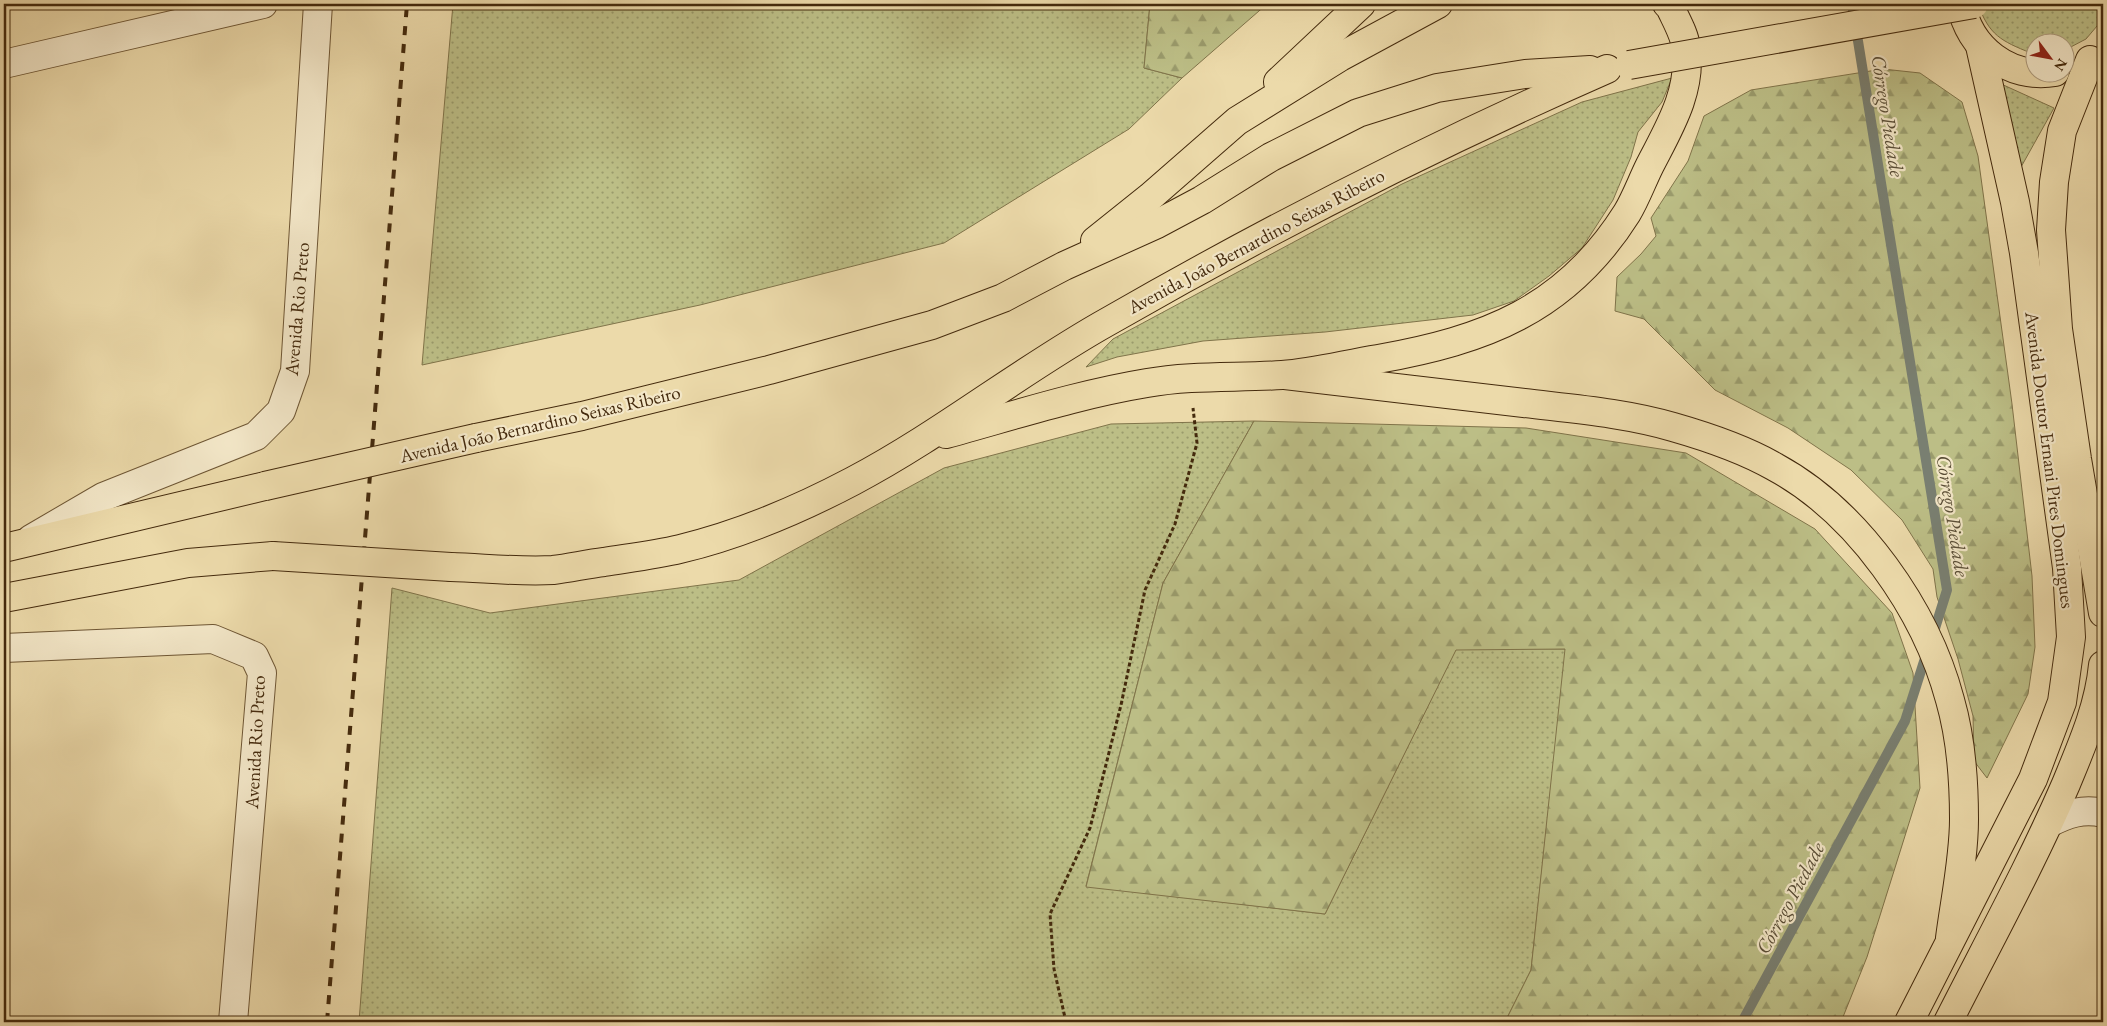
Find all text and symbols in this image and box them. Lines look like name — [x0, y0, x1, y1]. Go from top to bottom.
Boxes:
north arrow — [2024, 32, 2074, 82]
water label: Córrego Piedade — [1866, 53, 1910, 179]
text: N — [2050, 55, 2072, 75]
street label: Avenida João Bernardino Seixas Ribeiro — [1122, 162, 1389, 320]
street label: Avenida Rio Preto — [279, 241, 315, 378]
street label: Avenida Doutor Ernani Pires Domingues — [2019, 309, 2081, 610]
street label: Avenida João Bernardino Seixas Ribeiro — [396, 379, 683, 469]
water label: Córrego Piedade — [1931, 453, 1975, 579]
street label: Avenida Rio Preto — [239, 675, 271, 810]
water label: Córrego Piedade — [1750, 837, 1830, 958]

